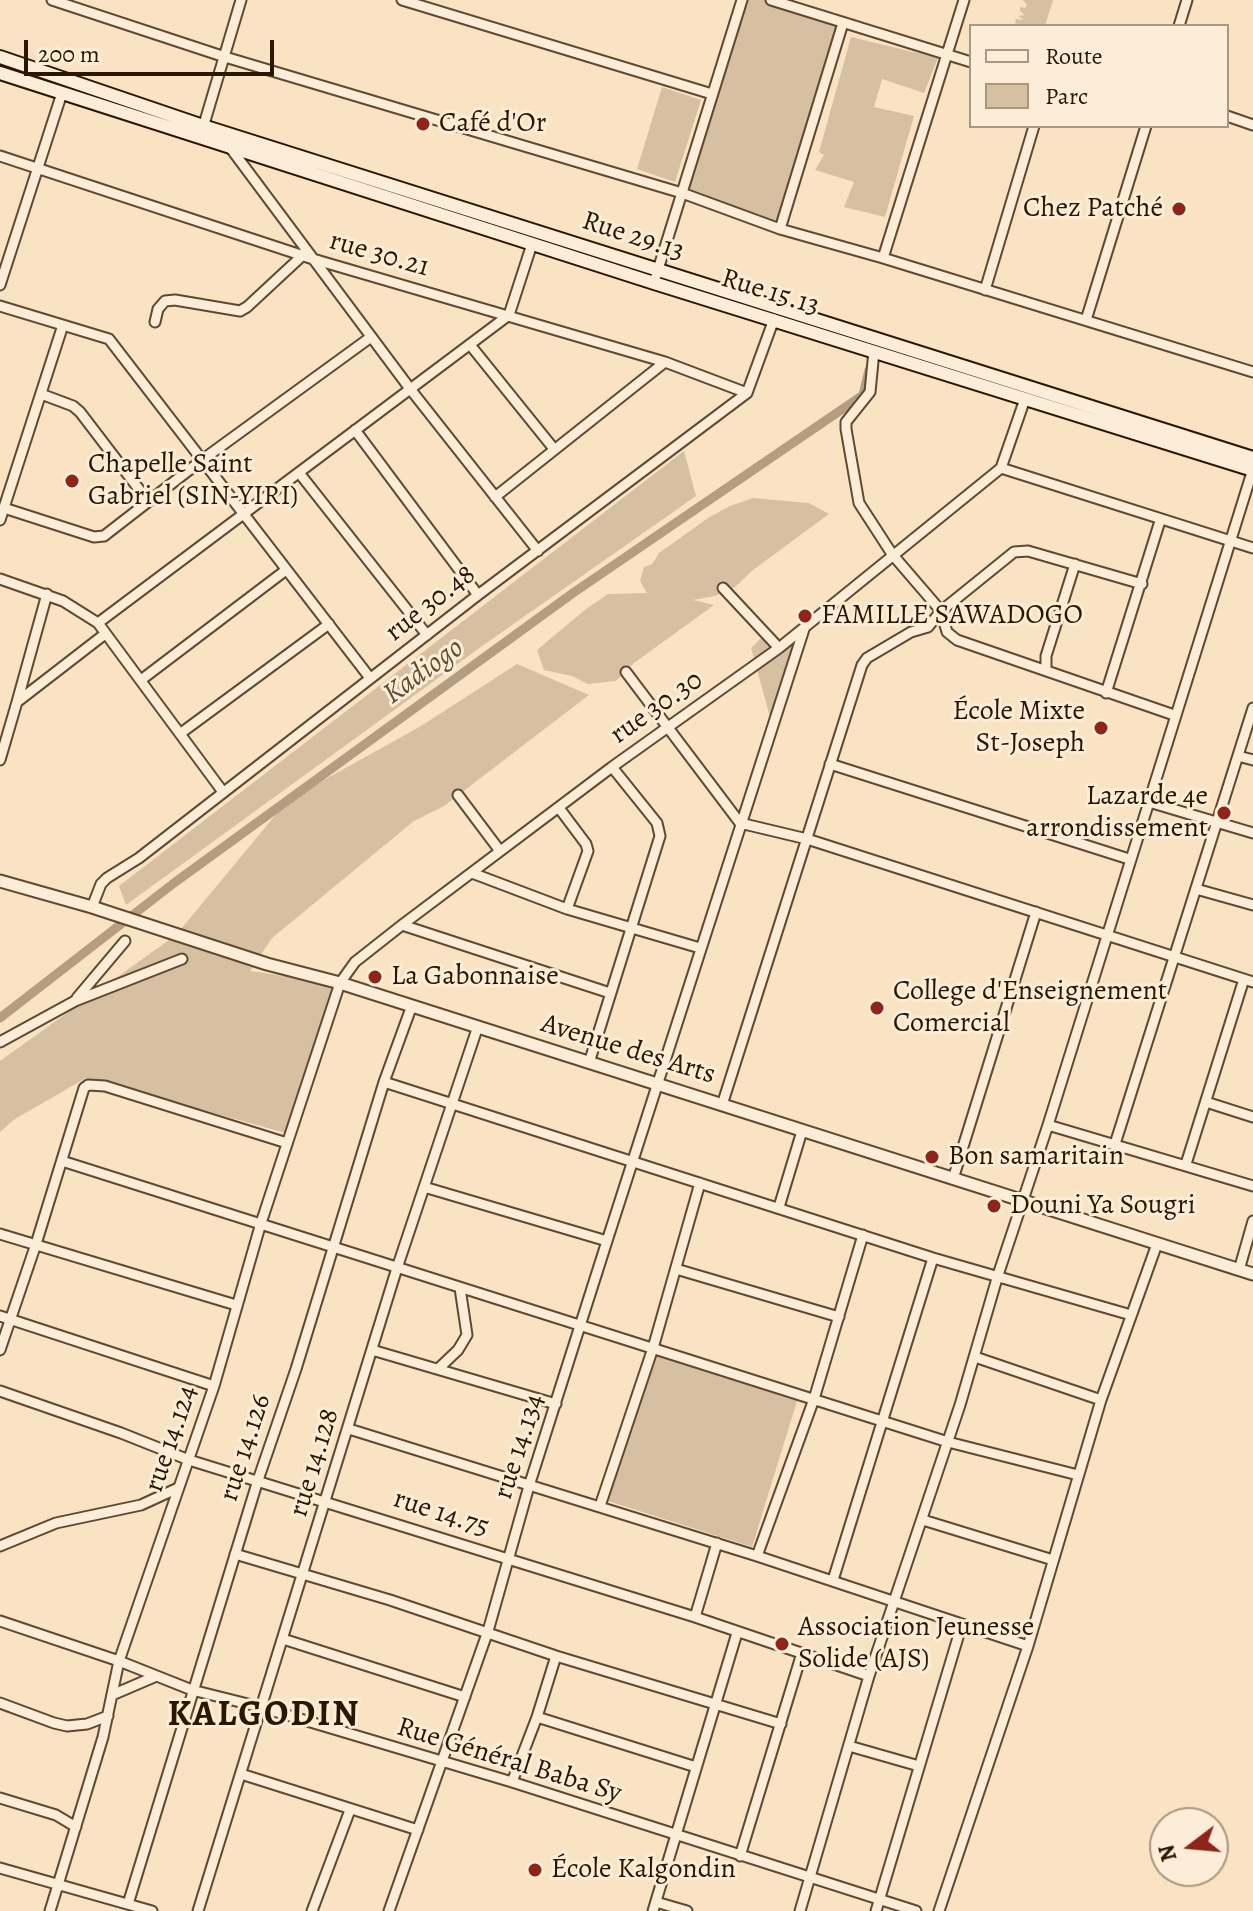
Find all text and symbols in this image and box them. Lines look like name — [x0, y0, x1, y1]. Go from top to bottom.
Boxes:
scale bar — [28, 24, 278, 74]
legend — [969, 24, 1229, 128]
text: 200 m — [38, 38, 100, 70]
text: Route — [1045, 40, 1103, 72]
text: Parc — [1045, 80, 1088, 112]
place label: Café d'Or — [439, 107, 546, 141]
marker: Café d'Or — [414, 115, 432, 133]
place label: Chez Patché — [1023, 192, 1163, 226]
marker: Chez Patché — [1170, 200, 1188, 218]
street label: Rue 29.13 — [578, 205, 688, 269]
street label: rue 30.21 — [325, 225, 433, 285]
street label: Rue 15.13 — [717, 262, 823, 324]
place label: Chapelle Saint Gabriel (SIN-YIRI) — [88, 448, 298, 514]
marker: Chapelle Saint Gabriel (SIN-YIRI) — [63, 472, 81, 490]
street label: rue 30.48 — [379, 558, 483, 650]
place label: FAMILLE SAWADOGO — [821, 599, 1083, 633]
marker: FAMILLE SAWADOGO — [796, 607, 814, 625]
water label: Kadiogo — [377, 631, 471, 713]
street label: rue 30.30 — [604, 664, 710, 752]
place label: École Mixte St-Joseph — [952, 695, 1085, 761]
marker: École Mixte St-Joseph — [1092, 719, 1110, 737]
place label: Lazarde 4e arrondissement — [1026, 780, 1208, 846]
marker: Lazarde 4e arrondissement — [1215, 804, 1233, 822]
place label: La Gabonnaise — [391, 960, 559, 994]
marker: La Gabonnaise — [366, 968, 384, 986]
place label: College d'Enseignement Comercial — [893, 975, 1167, 1041]
marker: College d'Enseignement Comercial — [868, 999, 886, 1017]
street label: Avenue des Arts — [537, 1008, 719, 1092]
place label: Bon samaritain — [948, 1140, 1124, 1174]
marker: Bon samaritain — [923, 1148, 941, 1166]
place label: Douni Ya Sougri — [1010, 1189, 1196, 1223]
marker: Douni Ya Sougri — [985, 1197, 1003, 1215]
street label: rue 14.124 — [138, 1381, 206, 1497]
street label: rue 14.126 — [213, 1390, 279, 1506]
street label: rue 14.134 — [487, 1390, 553, 1504]
street label: rue 14.128 — [283, 1405, 347, 1521]
street label: rue 14.75 — [389, 1483, 493, 1545]
place label: Association Jeunesse Solide (AJS) — [798, 1611, 1034, 1677]
marker: Association Jeunesse Solide (AJS) — [773, 1635, 791, 1653]
district label: KALGODIN — [167, 1694, 361, 1738]
street label: Rue Général Baba Sy — [393, 1711, 625, 1811]
north arrow — [1149, 1807, 1229, 1887]
text: N — [1151, 1841, 1184, 1865]
place label: École Kalgondin — [551, 1853, 736, 1887]
marker: École Kalgondin — [526, 1861, 544, 1879]

